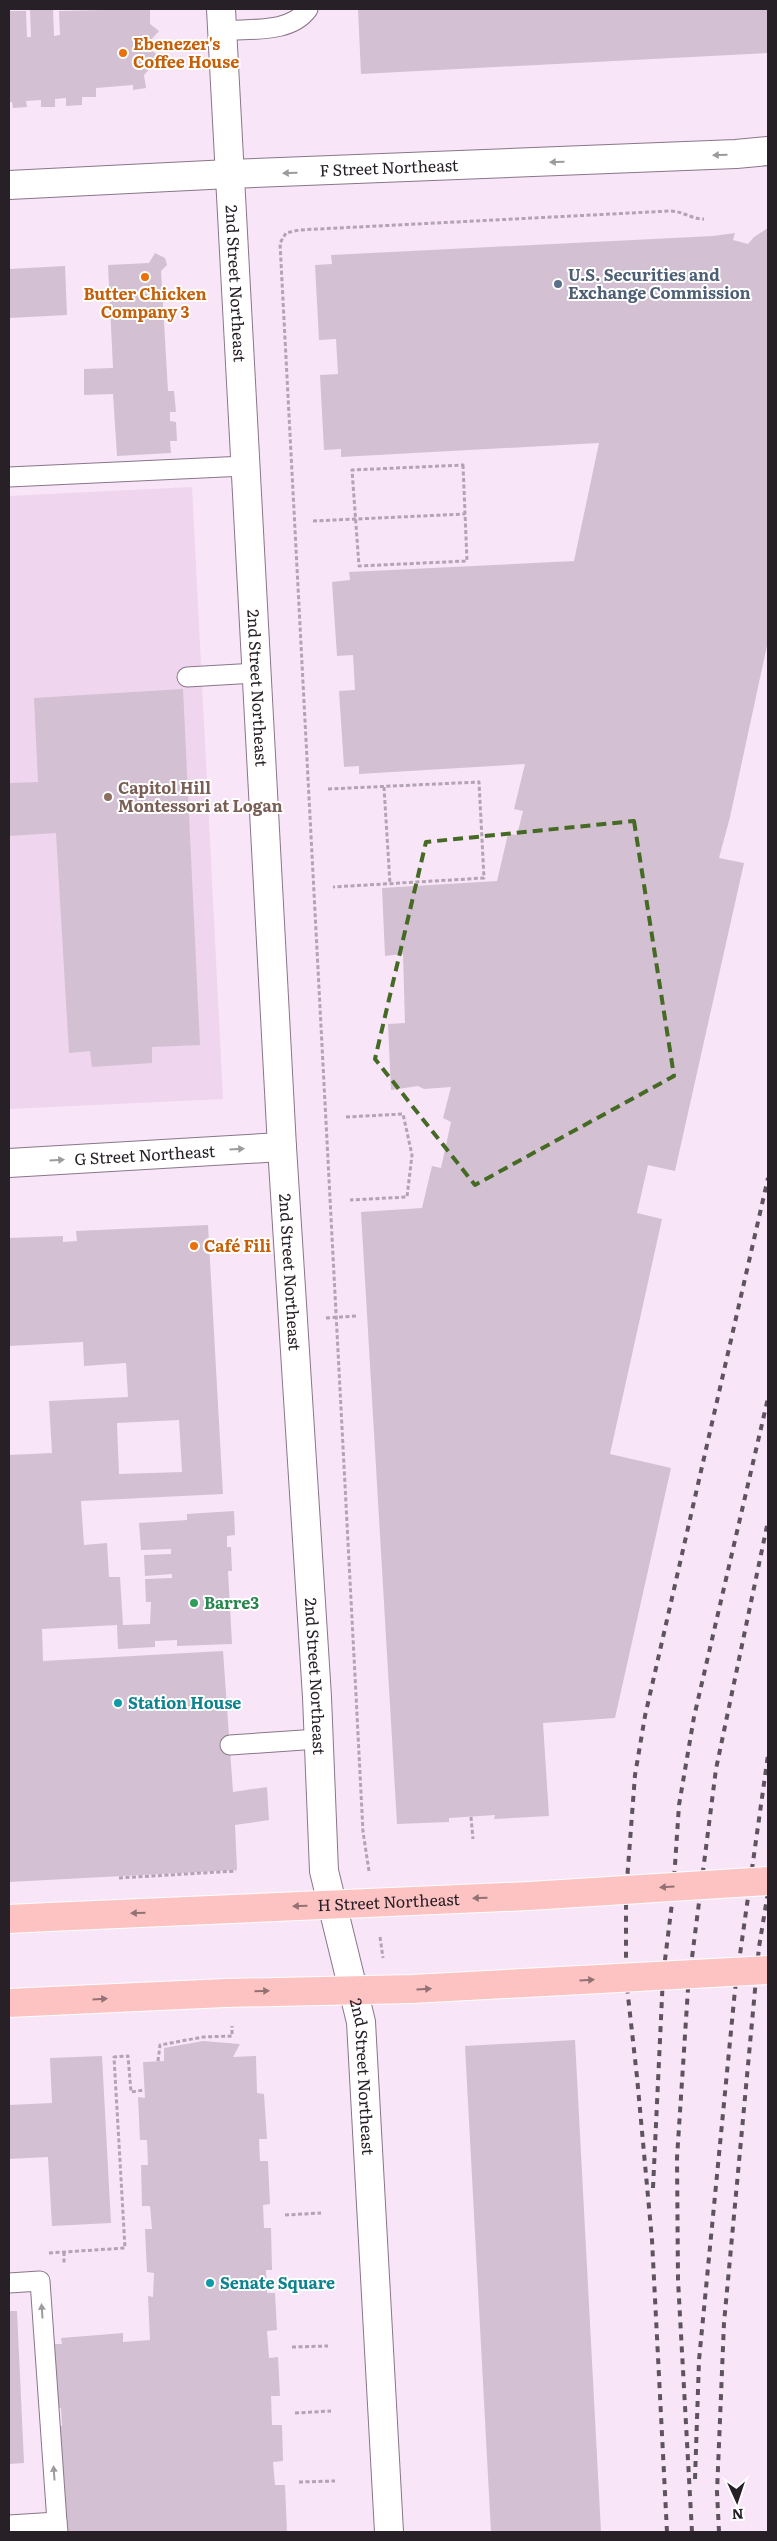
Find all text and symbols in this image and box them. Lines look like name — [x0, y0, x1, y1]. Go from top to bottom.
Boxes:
place label: Ebenezer's Coffee House — [133, 31, 239, 73]
marker: Ebenezer's Coffee House — [117, 47, 129, 59]
one-way arrow — [712, 151, 728, 159]
street label: F Street Northeast — [319, 152, 459, 181]
one-way arrow — [549, 158, 565, 166]
one-way arrow — [282, 170, 298, 178]
street label: 2nd Street Northeast — [221, 204, 253, 363]
place label: U.S. Securities and Exchange Commission — [568, 262, 751, 304]
marker: Butter Chicken Company 3 — [139, 271, 151, 283]
marker: U.S. Securities and Exchange Commission — [552, 278, 564, 290]
place label: Butter Chicken Company 3 — [83, 281, 207, 323]
street label: 2nd Street Northeast — [242, 609, 275, 768]
place label: Capitol Hill Montessori at Logan — [118, 775, 283, 817]
marker: Capitol Hill Montessori at Logan — [102, 791, 114, 803]
street label: G Street Northeast — [74, 1138, 216, 1170]
one-way arrow — [229, 1145, 245, 1153]
one-way arrow — [50, 1155, 66, 1163]
street label: 2nd Street Northeast — [274, 1193, 308, 1352]
place label: Café Fili — [204, 1233, 271, 1257]
marker: Café Fili — [188, 1240, 200, 1252]
place label: Barre3 — [204, 1590, 259, 1614]
marker: Barre3 — [188, 1597, 200, 1609]
street label: 2nd Street Northeast — [300, 1597, 332, 1756]
place label: Station House — [128, 1690, 241, 1714]
marker: Station House — [112, 1697, 124, 1709]
one-way arrow — [659, 1884, 675, 1892]
street label: H Street Northeast — [317, 1886, 461, 1916]
one-way arrow — [472, 1895, 488, 1903]
one-way arrow — [292, 1903, 308, 1911]
one-way arrow — [130, 1910, 146, 1918]
one-way arrow — [579, 1975, 595, 1983]
one-way arrow — [417, 1984, 433, 1992]
one-way arrow — [254, 1987, 270, 1995]
one-way arrow — [92, 1994, 108, 2002]
street label: 2nd Street Northeast — [345, 1996, 381, 2156]
place label: Senate Square — [220, 2270, 335, 2294]
marker: Senate Square — [204, 2277, 216, 2289]
one-way arrow — [38, 2303, 46, 2319]
one-way arrow — [49, 2465, 57, 2481]
north arrow — [712, 2476, 762, 2526]
text: N — [731, 2505, 744, 2525]

